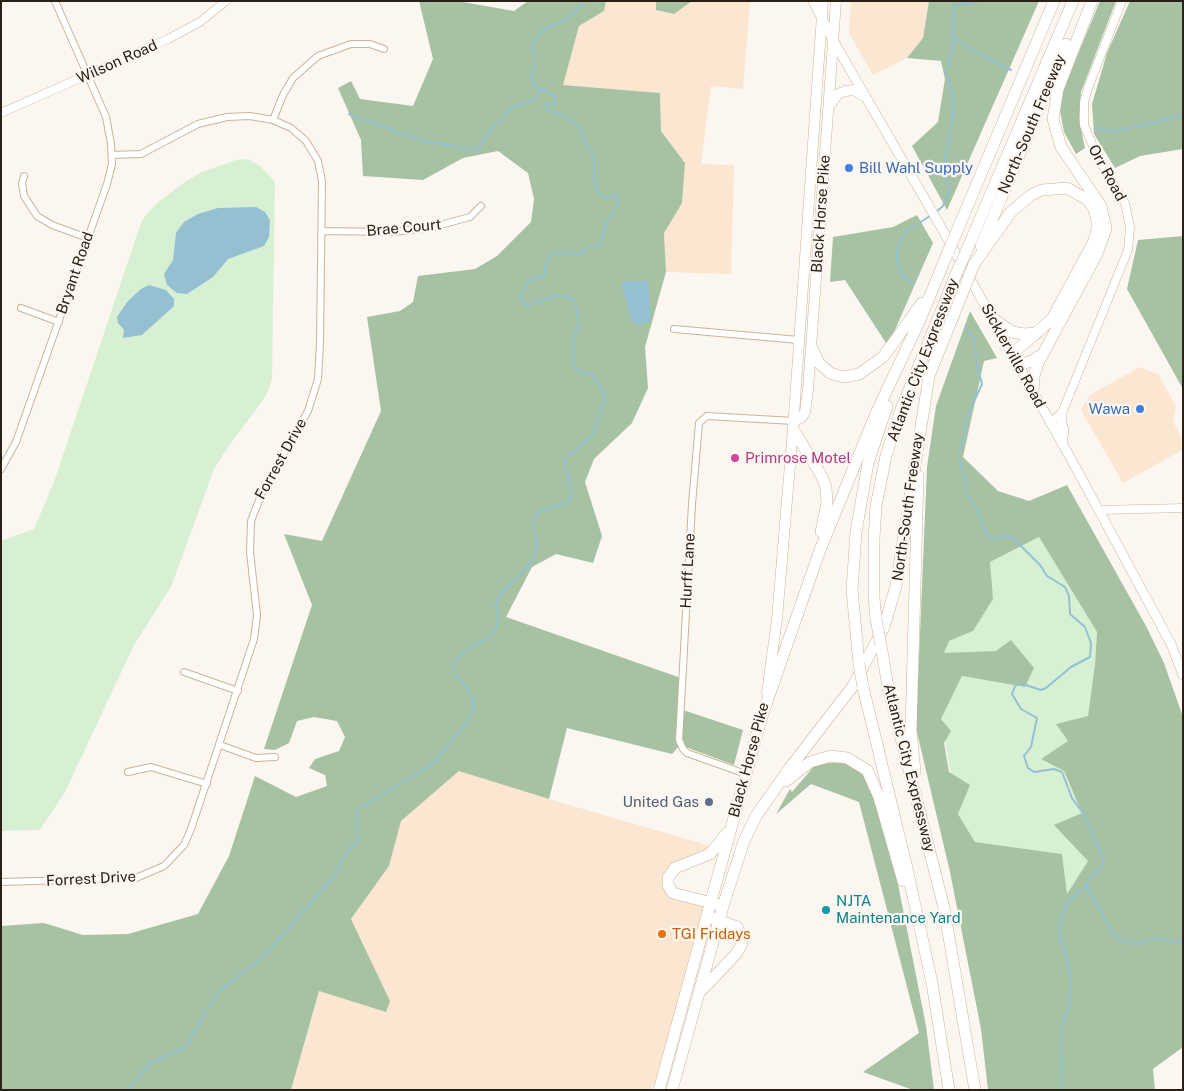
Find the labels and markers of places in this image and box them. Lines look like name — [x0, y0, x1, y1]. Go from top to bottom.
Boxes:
place label: Bill Wahl Supply — [859, 159, 973, 177]
marker: Bill Wahl Supply — [843, 162, 855, 174]
place label: Wawa — [1088, 400, 1130, 418]
marker: Wawa — [1134, 403, 1146, 415]
place label: Primrose Motel — [745, 449, 851, 467]
marker: Primrose Motel — [729, 452, 741, 464]
place label: United Gas — [623, 793, 699, 811]
marker: United Gas — [703, 796, 715, 808]
place label: NJTA Maintenance Yard — [836, 892, 961, 927]
marker: NJTA Maintenance Yard — [820, 904, 832, 916]
place label: TGI Fridays — [672, 925, 751, 943]
marker: TGI Fridays — [656, 928, 668, 940]

